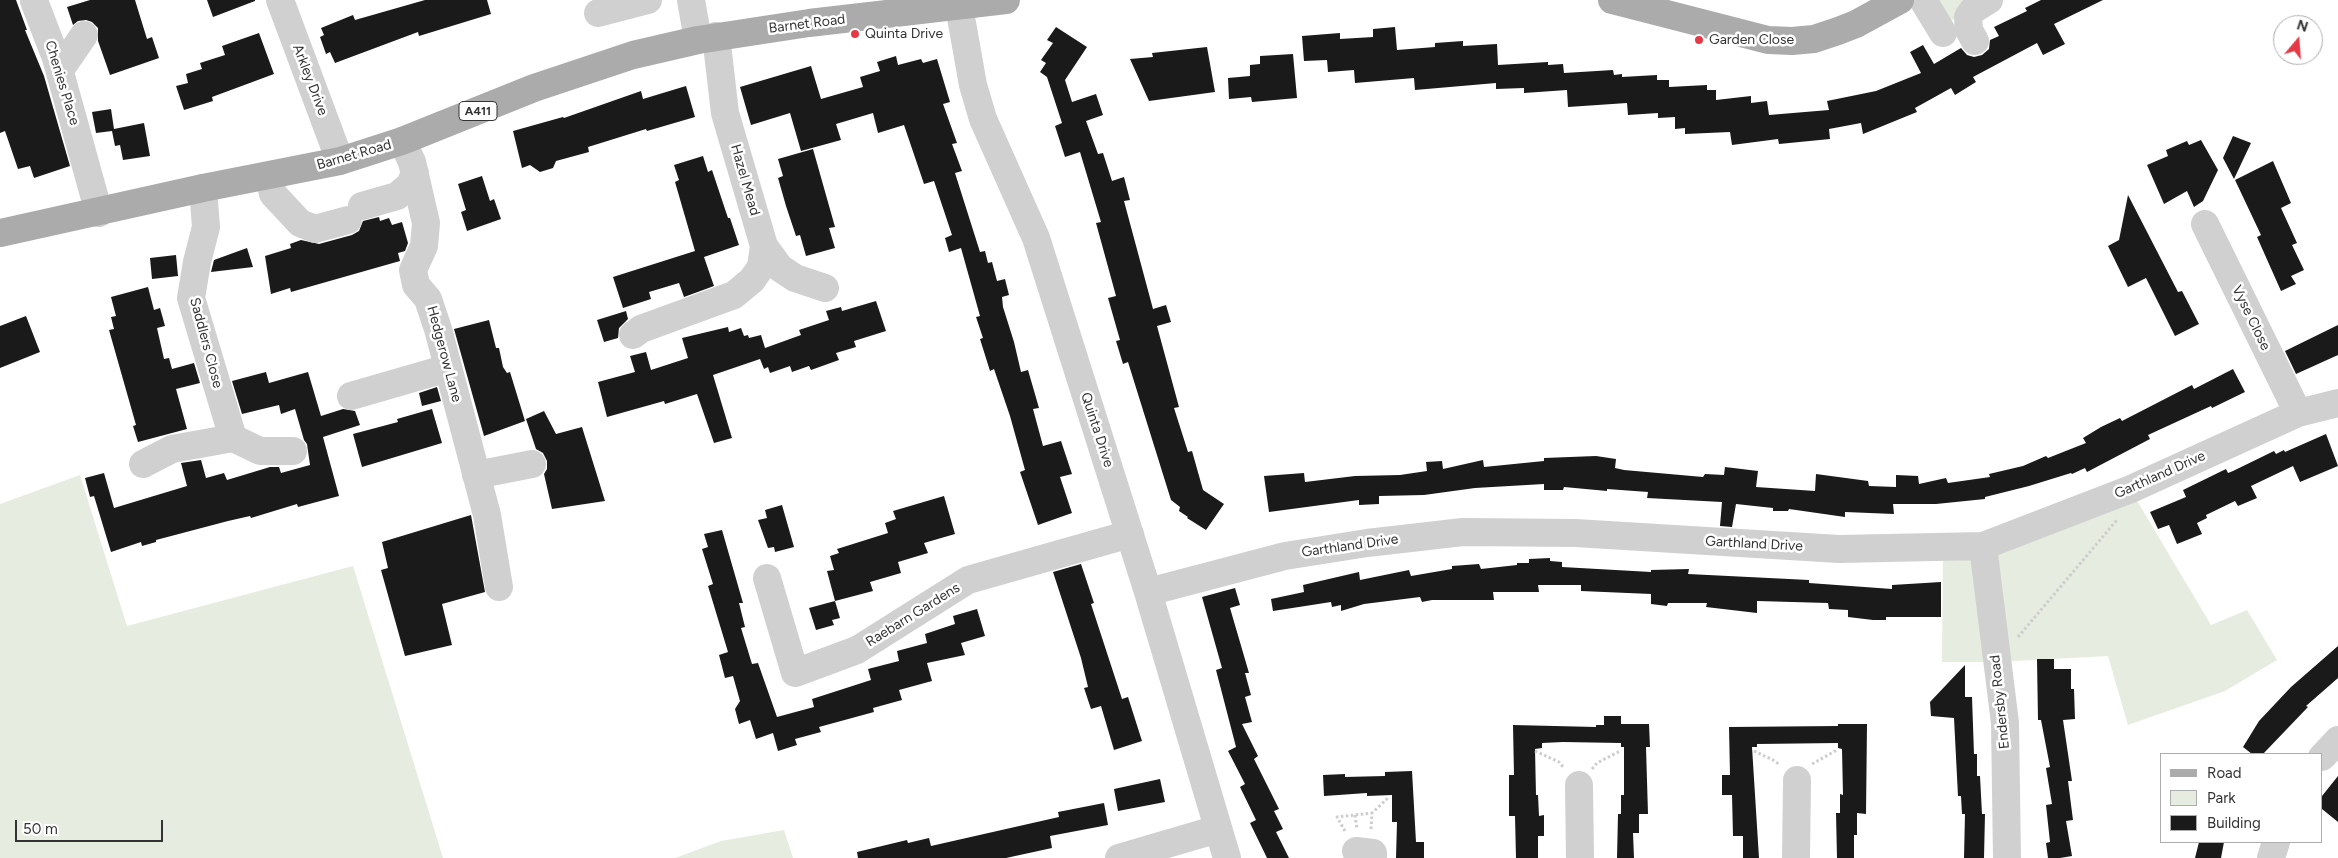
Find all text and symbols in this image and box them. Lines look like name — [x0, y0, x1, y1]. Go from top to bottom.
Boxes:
street label: Barnet Road — [768, 11, 846, 37]
north arrow — [2273, 15, 2323, 65]
text: N — [2295, 16, 2310, 36]
place label: Quinta Drive — [865, 26, 943, 42]
marker: Quinta Drive — [849, 28, 861, 40]
place label: Garden Close — [1709, 32, 1794, 48]
marker: Garden Close — [1693, 34, 1705, 46]
street label: Chenies Place — [41, 39, 83, 127]
street label: Arkley Drive — [289, 42, 331, 118]
road number: A411 — [459, 102, 497, 120]
street label: Barnet Road — [315, 136, 393, 174]
street label: Hazel Mead — [727, 142, 763, 218]
street label: Vyse Close — [2228, 283, 2274, 353]
street label: Saddlers Close — [186, 296, 226, 390]
street label: Hedgerow Lane — [423, 304, 465, 404]
street label: Quinta Drive — [1077, 390, 1117, 470]
street label: Garthland Drive — [2112, 447, 2208, 503]
street label: Garthland Drive — [1300, 531, 1400, 561]
street label: Garthland Drive — [1705, 533, 1803, 555]
street label: Raebarn Gardens — [863, 579, 963, 651]
street label: Endersby Road — [1987, 654, 2013, 750]
legend — [2160, 753, 2323, 843]
text: Road — [2207, 764, 2242, 782]
text: Park — [2207, 789, 2236, 807]
scale bar — [18, 810, 165, 842]
text: Building — [2207, 814, 2261, 832]
text: 50 m — [23, 820, 58, 838]

